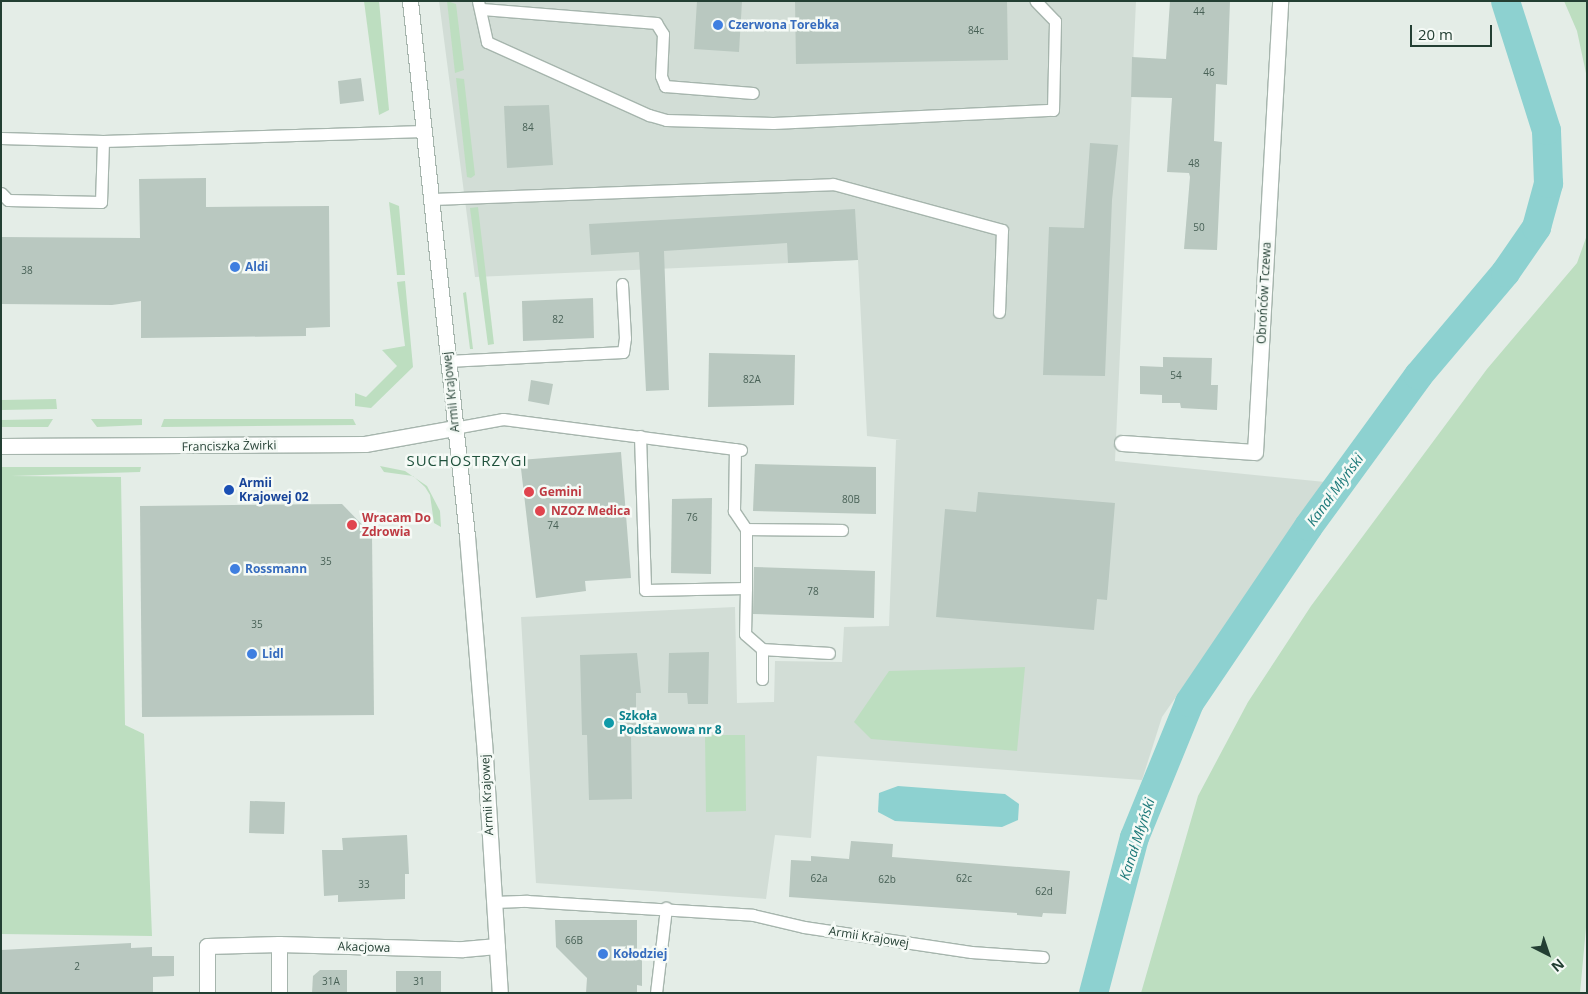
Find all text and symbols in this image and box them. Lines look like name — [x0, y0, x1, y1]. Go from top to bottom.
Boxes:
house number: 44 — [1193, 6, 1205, 18]
scale bar — [1413, 15, 1496, 47]
place label: Czerwona Torebka — [728, 18, 839, 32]
marker: Czerwona Torebka — [712, 19, 724, 31]
text: 20 m — [1418, 24, 1453, 44]
house number: 84c — [968, 25, 984, 37]
house number: 46 — [1203, 67, 1215, 79]
house number: 84 — [522, 122, 534, 134]
house number: 48 — [1188, 158, 1200, 170]
house number: 50 — [1193, 222, 1205, 234]
street label: Obrońców Tczewa — [1254, 242, 1274, 344]
place label: Aldi — [245, 260, 268, 274]
marker: Aldi — [229, 261, 241, 273]
house number: 38 — [21, 265, 33, 277]
house number: 82 — [552, 314, 564, 326]
street label: Armii Krajowej — [440, 351, 462, 433]
house number: 54 — [1170, 370, 1182, 382]
house number: 82A — [743, 374, 761, 386]
street label: Franciszka Żwirki — [181, 438, 277, 454]
water label: Kanał Młyński — [1303, 451, 1367, 529]
district label: SUCHOSTRZYGI — [405, 452, 529, 470]
place label: Armii Krajowej 02 — [239, 476, 309, 504]
marker: Armii Krajowej 02 — [223, 484, 235, 496]
place label: Gemini — [539, 485, 582, 499]
marker: Gemini — [523, 486, 535, 498]
house number: 80B — [842, 494, 860, 506]
marker: NZOZ Medica — [533, 504, 547, 518]
place label: NZOZ Medica — [551, 504, 630, 518]
place label: Wracam Do Zdrowia — [362, 511, 431, 539]
house number: 76 — [686, 512, 698, 524]
marker: Wracam Do Zdrowia — [346, 519, 358, 531]
house number: 74 — [547, 520, 559, 532]
house number: 35 — [320, 556, 332, 568]
place label: Rossmann — [245, 562, 307, 576]
marker: Rossmann — [229, 563, 241, 575]
house number: 78 — [807, 586, 819, 598]
house number: 35 — [251, 619, 263, 631]
place label: Lidl — [262, 647, 284, 661]
marker: Lidl — [246, 648, 258, 660]
place label: Szkoła Podstawowa nr 8 — [619, 709, 722, 737]
marker: Szkoła Podstawowa nr 8 — [603, 717, 615, 729]
street label: Armii Krajowej — [478, 754, 496, 836]
water label: Kanał Młyński — [1116, 796, 1158, 882]
house number: 62a — [811, 873, 827, 885]
house number: 62c — [956, 873, 972, 885]
house number: 62b — [878, 874, 896, 886]
house number: 33 — [358, 879, 370, 891]
house number: 62d — [1035, 886, 1053, 898]
street label: Armii Krajowej — [828, 924, 910, 950]
north arrow — [1523, 929, 1573, 979]
house number: 66B — [565, 935, 583, 947]
street label: Akacjowa — [338, 939, 390, 955]
place label: Kołodziej — [613, 947, 667, 961]
marker: Kołodziej — [597, 948, 609, 960]
text: N — [1548, 955, 1569, 977]
house number: 2 — [74, 961, 80, 973]
house number: 31A — [322, 976, 340, 988]
house number: 31 — [413, 976, 425, 988]

